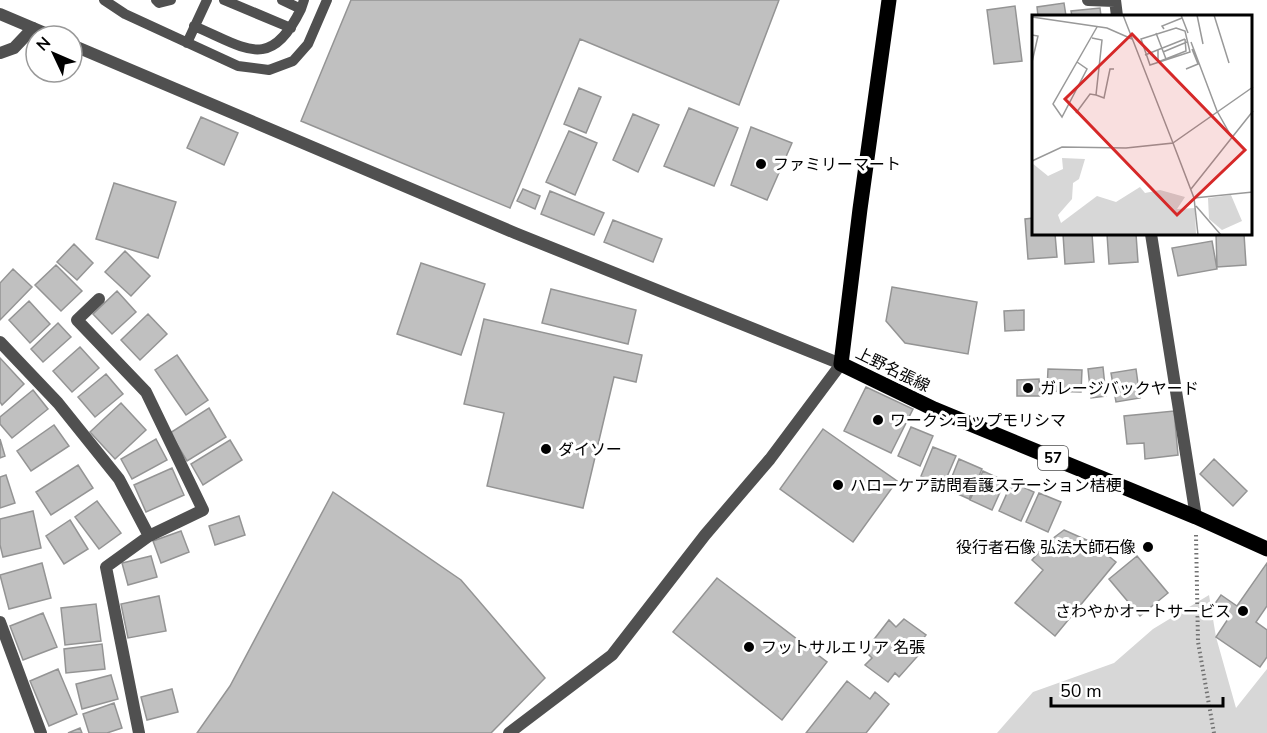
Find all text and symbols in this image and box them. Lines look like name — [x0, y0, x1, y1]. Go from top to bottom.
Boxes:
inset map — [1032, 15, 1252, 236]
north arrow — [24, 24, 84, 84]
text: N — [32, 32, 56, 56]
place label: ファミリーマート — [773, 154, 901, 176]
marker: ファミリーマート — [754, 157, 768, 171]
street label: 上野名張線 — [852, 342, 933, 397]
place label: ガレージバックヤード — [1040, 378, 1199, 400]
marker: ガレージバックヤード — [1021, 381, 1035, 395]
place label: ワークショップモリシマ — [890, 410, 1066, 432]
marker: ワークショップモリシマ — [871, 413, 885, 427]
place label: ダイソー — [558, 439, 622, 461]
marker: ダイソー — [539, 442, 553, 456]
road number: 57 — [1038, 446, 1068, 470]
place label: ハローケア訪問看護ステーション桔梗 — [850, 475, 1122, 497]
marker: ハローケア訪問看護ステーション桔梗 — [831, 478, 845, 492]
place label: 役行者石像 弘法大師石像 — [956, 537, 1136, 559]
marker: 役行者石像 弘法大師石像 — [1141, 540, 1155, 554]
place label: さわやかオートサービス — [1055, 601, 1231, 623]
marker: さわやかオートサービス — [1236, 604, 1250, 618]
place label: フットサルエリア 名張 — [761, 637, 925, 659]
marker: フットサルエリア 名張 — [742, 640, 756, 654]
scale bar — [1051, 670, 1224, 708]
text: 50 m — [1060, 679, 1102, 703]

